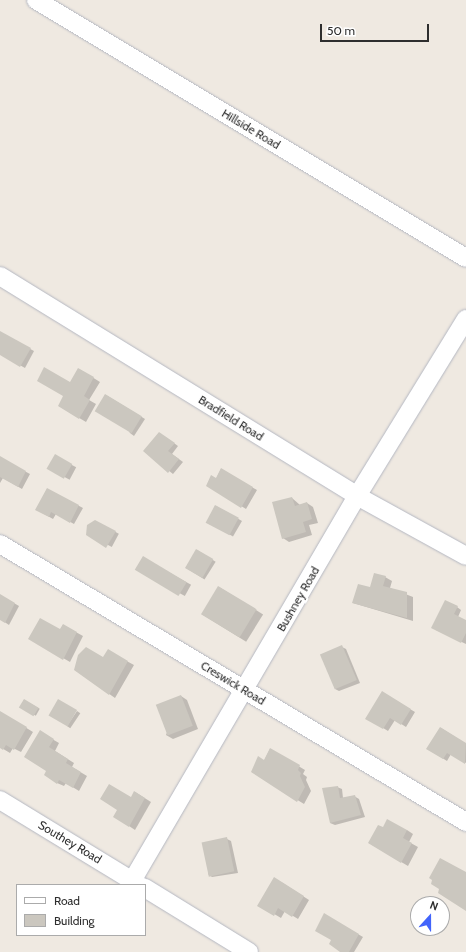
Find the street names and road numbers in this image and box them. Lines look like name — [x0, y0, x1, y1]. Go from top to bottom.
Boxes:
street label: Hillside Road — [219, 106, 283, 152]
street label: Bradfield Road — [196, 392, 266, 444]
street label: Bushney Road — [274, 564, 322, 634]
street label: Creswick Road — [198, 658, 268, 708]
street label: Southey Road — [36, 817, 104, 867]

